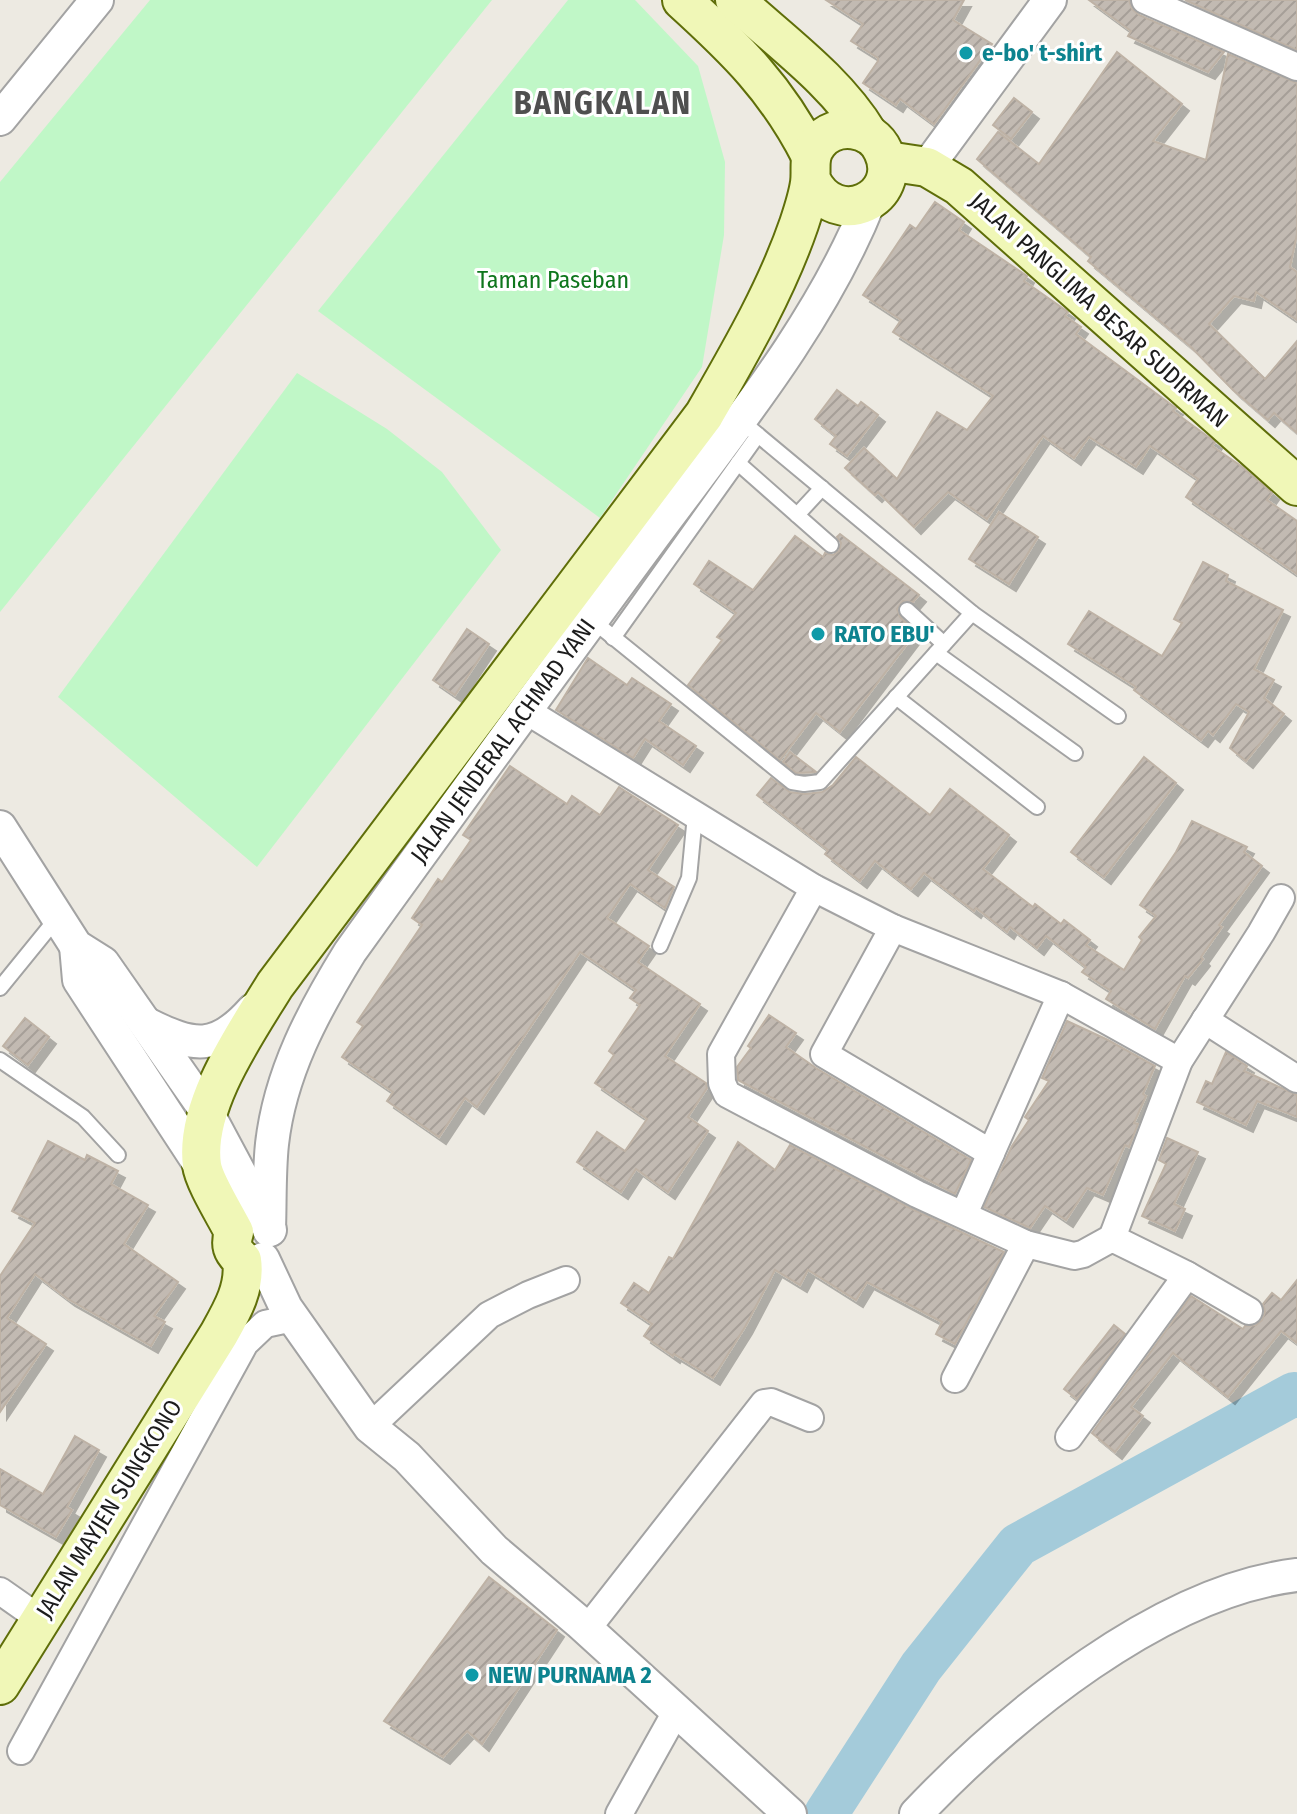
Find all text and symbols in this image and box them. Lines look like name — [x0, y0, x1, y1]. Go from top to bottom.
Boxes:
place label: e-bo' t-shirt — [982, 39, 1103, 67]
marker: e-bo' t-shirt — [957, 44, 975, 62]
district label: BANGKALAN — [514, 84, 692, 122]
street label: JALAN PANGLIMA BESAR SUDIRMAN — [964, 187, 1234, 433]
park label: Taman Paseban — [477, 266, 629, 294]
street label: JALAN JENDERAL ACHMAD YANI — [405, 614, 601, 868]
place label: RATO EBU' — [834, 620, 935, 648]
marker: RATO EBU' — [809, 625, 827, 643]
street label: JALAN MAYJEN SUNGKONO — [30, 1395, 188, 1623]
place label: NEW PURNAMA 2 — [488, 1661, 652, 1689]
marker: NEW PURNAMA 2 — [463, 1666, 481, 1684]

